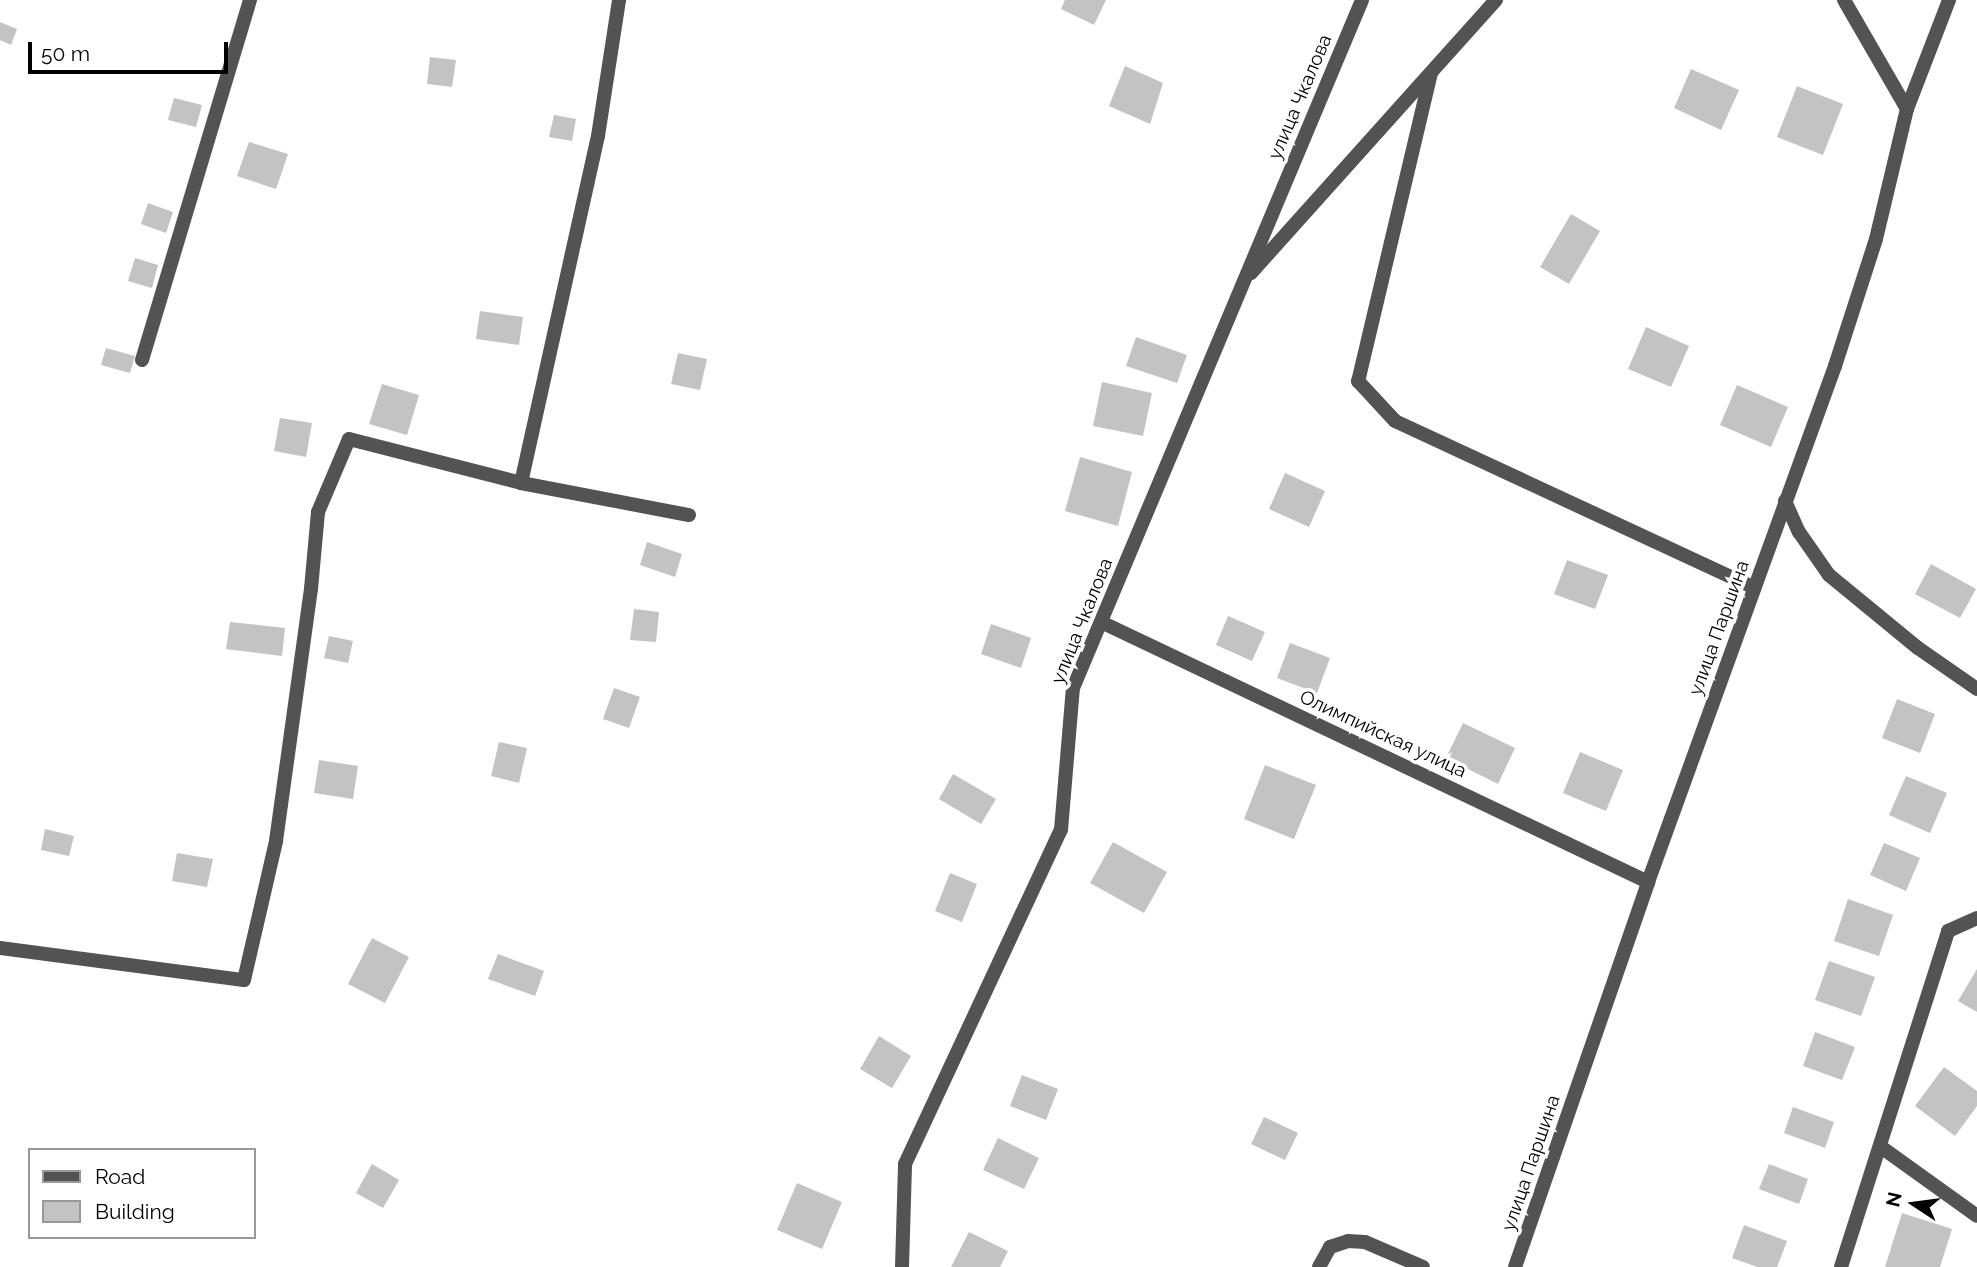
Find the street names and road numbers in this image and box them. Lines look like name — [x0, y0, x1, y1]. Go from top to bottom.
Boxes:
street label: улица Чкалова — [1263, 31, 1337, 163]
street label: улица Чкалова — [1046, 555, 1118, 687]
street label: улица Паршина — [1684, 557, 1754, 699]
street label: Олимпийская улица — [1296, 685, 1470, 783]
street label: улица Паршина — [1497, 1092, 1565, 1234]

